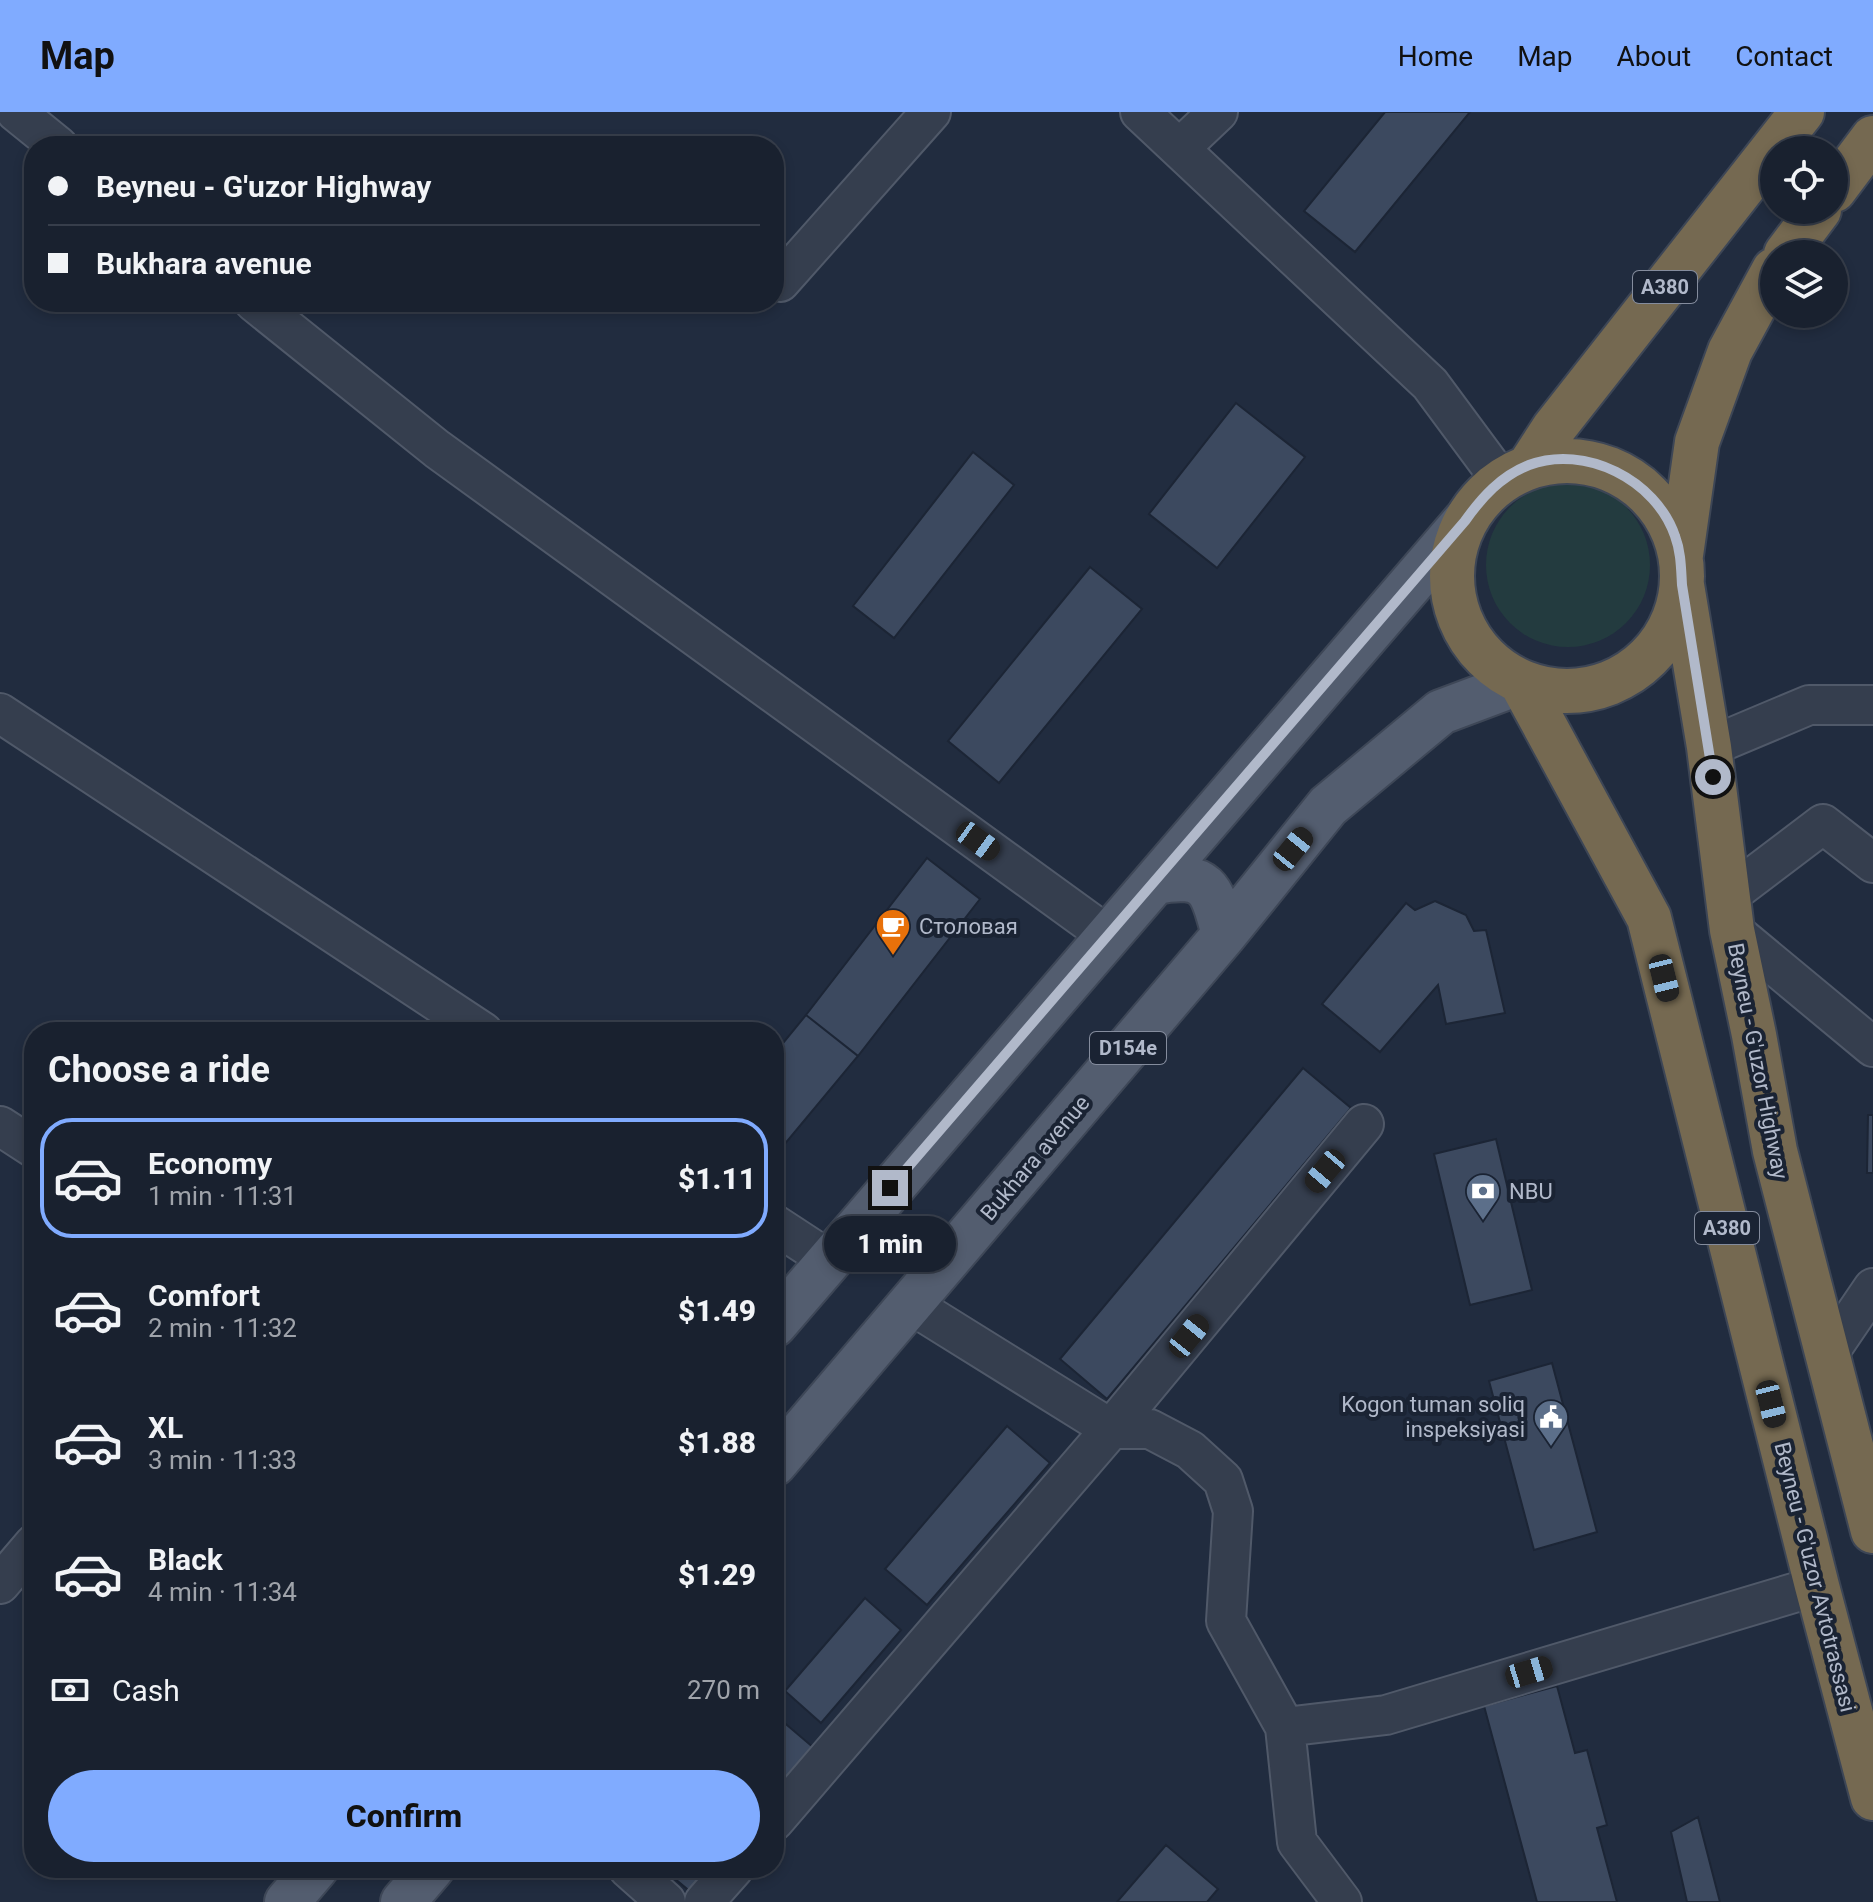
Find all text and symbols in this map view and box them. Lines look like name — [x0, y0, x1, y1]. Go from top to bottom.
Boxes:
text: Map — [40, 34, 115, 78]
text: Home — [1398, 40, 1473, 73]
text: Map — [1517, 40, 1573, 73]
text: About — [1617, 40, 1691, 73]
text: Contact — [1735, 40, 1833, 73]
map controls — [1760, 136, 1848, 328]
button: locate — [1760, 136, 1848, 224]
text: Beyneu - G'uzor Highway — [96, 169, 431, 204]
button: layers — [1760, 240, 1848, 328]
text: Bukhara avenue — [96, 246, 312, 281]
road number: A380 — [1633, 271, 1697, 303]
route start — [1695, 759, 1731, 795]
car — [952, 817, 1004, 865]
car — [1269, 823, 1317, 875]
cafe icon: Столовая — [874, 907, 912, 957]
place label: Столовая — [919, 914, 1018, 939]
street label: Beyneu - G'uzor Highway — [1723, 941, 1793, 1182]
car — [1647, 952, 1681, 1004]
road number: D154e — [1090, 1032, 1166, 1064]
text: Choose a ride — [48, 1049, 270, 1091]
street label: Bukhara avenue — [975, 1090, 1095, 1226]
icon: car — [52, 1142, 124, 1214]
car — [1300, 1145, 1350, 1197]
text: Economy — [148, 1146, 272, 1181]
text: $1.11 — [678, 1161, 756, 1196]
route end — [872, 1170, 908, 1206]
bank icon: NBU — [1464, 1172, 1502, 1222]
place label: NBU — [1509, 1179, 1553, 1204]
text: 1 min · 11:31 — [148, 1181, 297, 1211]
road number: A380 — [1695, 1212, 1759, 1244]
callout: 1 min — [824, 1216, 956, 1272]
text: 1 min — [857, 1229, 923, 1259]
icon: car — [52, 1274, 124, 1346]
text: Comfort — [148, 1278, 260, 1313]
text: $1.49 — [678, 1293, 756, 1328]
car — [1165, 1310, 1213, 1362]
text: 2 min · 11:32 — [148, 1313, 297, 1343]
car — [1754, 1378, 1788, 1430]
place label: Kogon tuman soliq inspeksiyasi — [1341, 1392, 1525, 1442]
public building icon: Kogon tuman soliq inspeksiyasi — [1532, 1398, 1570, 1448]
icon: car — [52, 1406, 124, 1478]
text: XL — [148, 1410, 183, 1445]
text: $1.88 — [678, 1425, 756, 1460]
street label: Beyneu - G'uzor Avtotrassasi — [1769, 1439, 1861, 1715]
text: 3 min · 11:33 — [148, 1445, 297, 1475]
icon: car — [52, 1538, 124, 1610]
text: Black — [148, 1542, 223, 1577]
text: $1.29 — [678, 1557, 756, 1592]
text: 4 min · 11:34 — [148, 1577, 297, 1607]
car — [1503, 1654, 1555, 1690]
icon: cash — [48, 1668, 92, 1712]
text: Cash — [112, 1673, 180, 1708]
text: 270 m — [687, 1675, 760, 1705]
button: Confirm — [48, 1770, 760, 1862]

